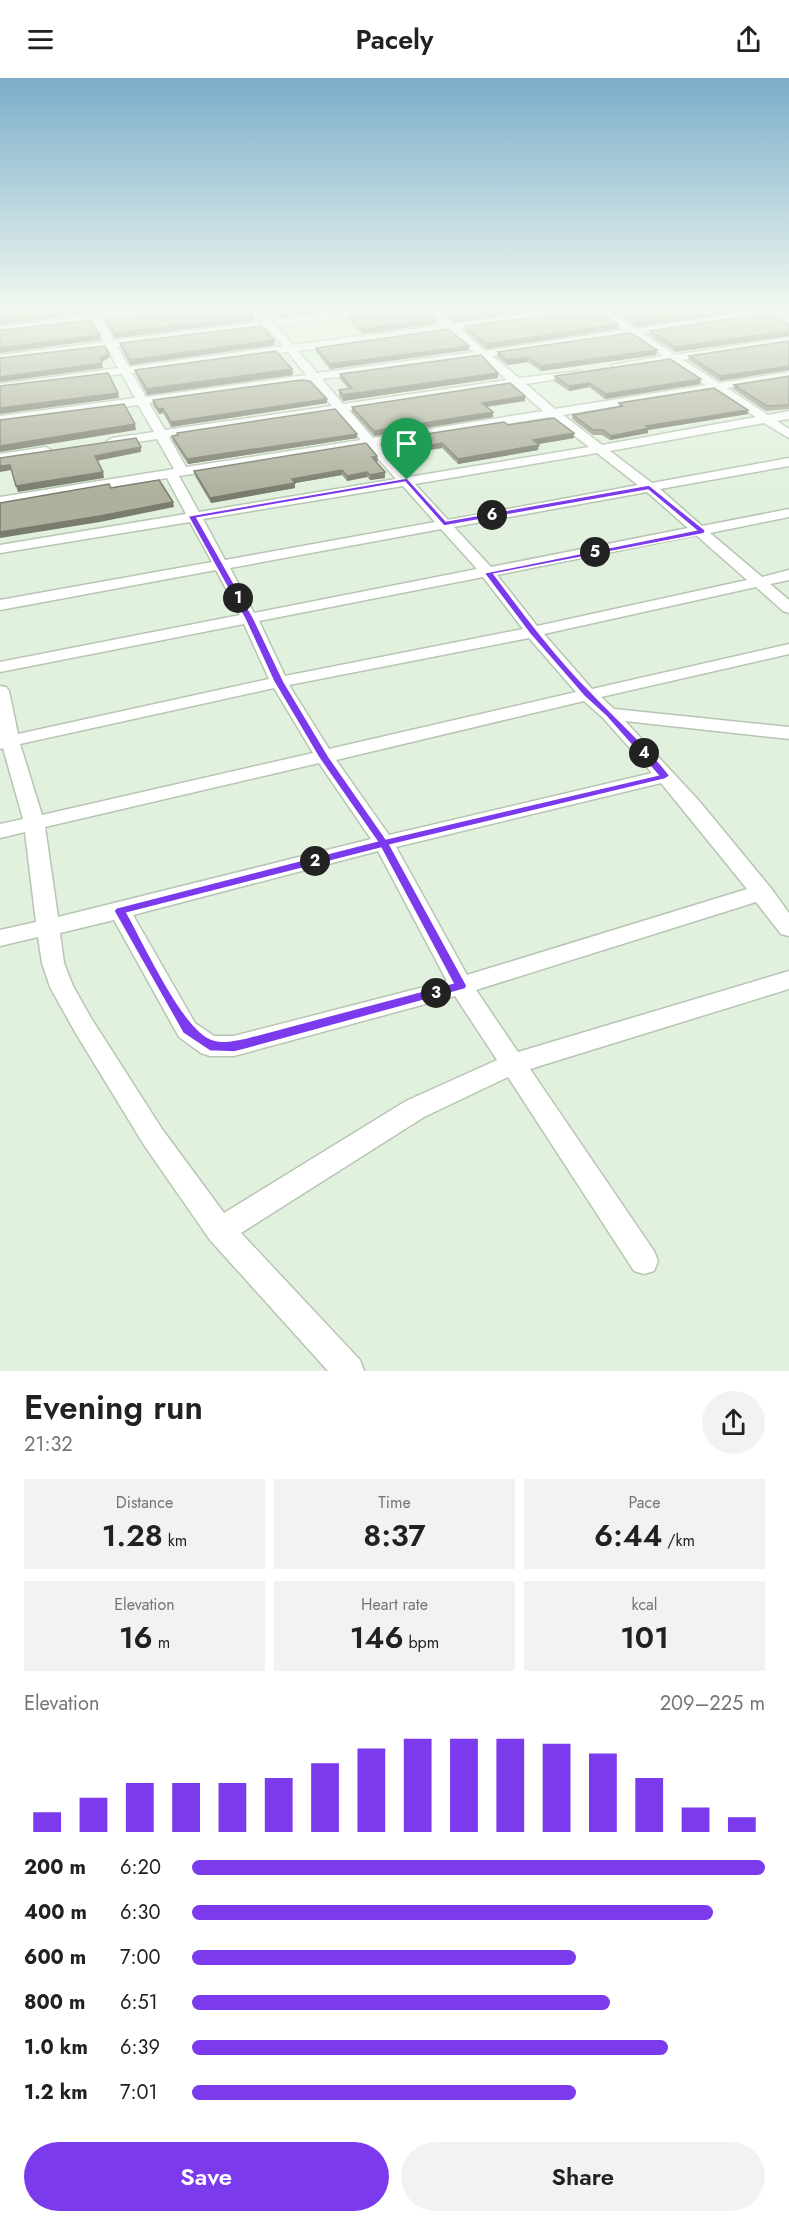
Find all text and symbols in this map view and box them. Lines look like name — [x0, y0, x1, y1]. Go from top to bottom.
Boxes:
text: Pacely — [356, 20, 433, 59]
icon: menu — [24, 23, 57, 56]
icon: share — [732, 23, 765, 56]
pin — [381, 418, 432, 480]
icon: arrive — [390, 427, 423, 460]
pin: 6 — [477, 500, 507, 530]
text: 6 — [487, 503, 497, 526]
pin: 5 — [580, 537, 610, 567]
text: 5 — [590, 540, 600, 563]
pin: 1 — [223, 583, 253, 613]
text: 1 — [234, 586, 242, 609]
pin: 4 — [629, 738, 659, 768]
text: 4 — [638, 741, 650, 764]
pin: 2 — [300, 846, 330, 876]
text: 2 — [310, 849, 320, 872]
pin: 3 — [421, 978, 451, 1008]
text: 3 — [431, 981, 441, 1004]
text: Evening run — [24, 1384, 203, 1431]
button: share — [702, 1391, 765, 1454]
text: 21:32 — [24, 1430, 73, 1459]
text: Distance — [116, 1491, 173, 1514]
text: Time — [378, 1491, 411, 1514]
text: Pace — [629, 1491, 660, 1514]
text: 1.28 — [102, 1514, 163, 1557]
text: 8:37 — [363, 1514, 426, 1557]
text: 6:44 — [594, 1514, 662, 1557]
text: km — [163, 1529, 187, 1552]
text: /km — [662, 1529, 695, 1552]
text: Elevation — [114, 1593, 175, 1616]
text: Heart rate — [361, 1593, 428, 1616]
text: kcal — [632, 1593, 657, 1616]
text: 16 — [119, 1616, 153, 1659]
text: 146 — [350, 1616, 404, 1659]
text: 101 — [620, 1616, 669, 1659]
text: m — [153, 1631, 170, 1654]
text: bpm — [404, 1631, 439, 1654]
text: Elevation — [24, 1689, 99, 1718]
text: 209–225 m — [660, 1689, 765, 1718]
text: 200 m — [24, 1853, 86, 1882]
text: 6:20 — [120, 1853, 161, 1882]
text: 400 m — [24, 1898, 87, 1927]
text: 6:30 — [120, 1898, 160, 1927]
text: 600 m — [24, 1943, 86, 1972]
text: 7:00 — [120, 1943, 161, 1972]
text: 800 m — [24, 1988, 85, 2017]
text: 6:51 — [120, 1988, 158, 2017]
text: 1.0 km — [24, 2033, 88, 2062]
text: 6:39 — [120, 2033, 160, 2062]
text: 1.2 km — [24, 2078, 88, 2107]
text: 7:01 — [120, 2078, 158, 2107]
button: Save — [24, 2142, 389, 2211]
button: Share — [401, 2142, 765, 2211]

